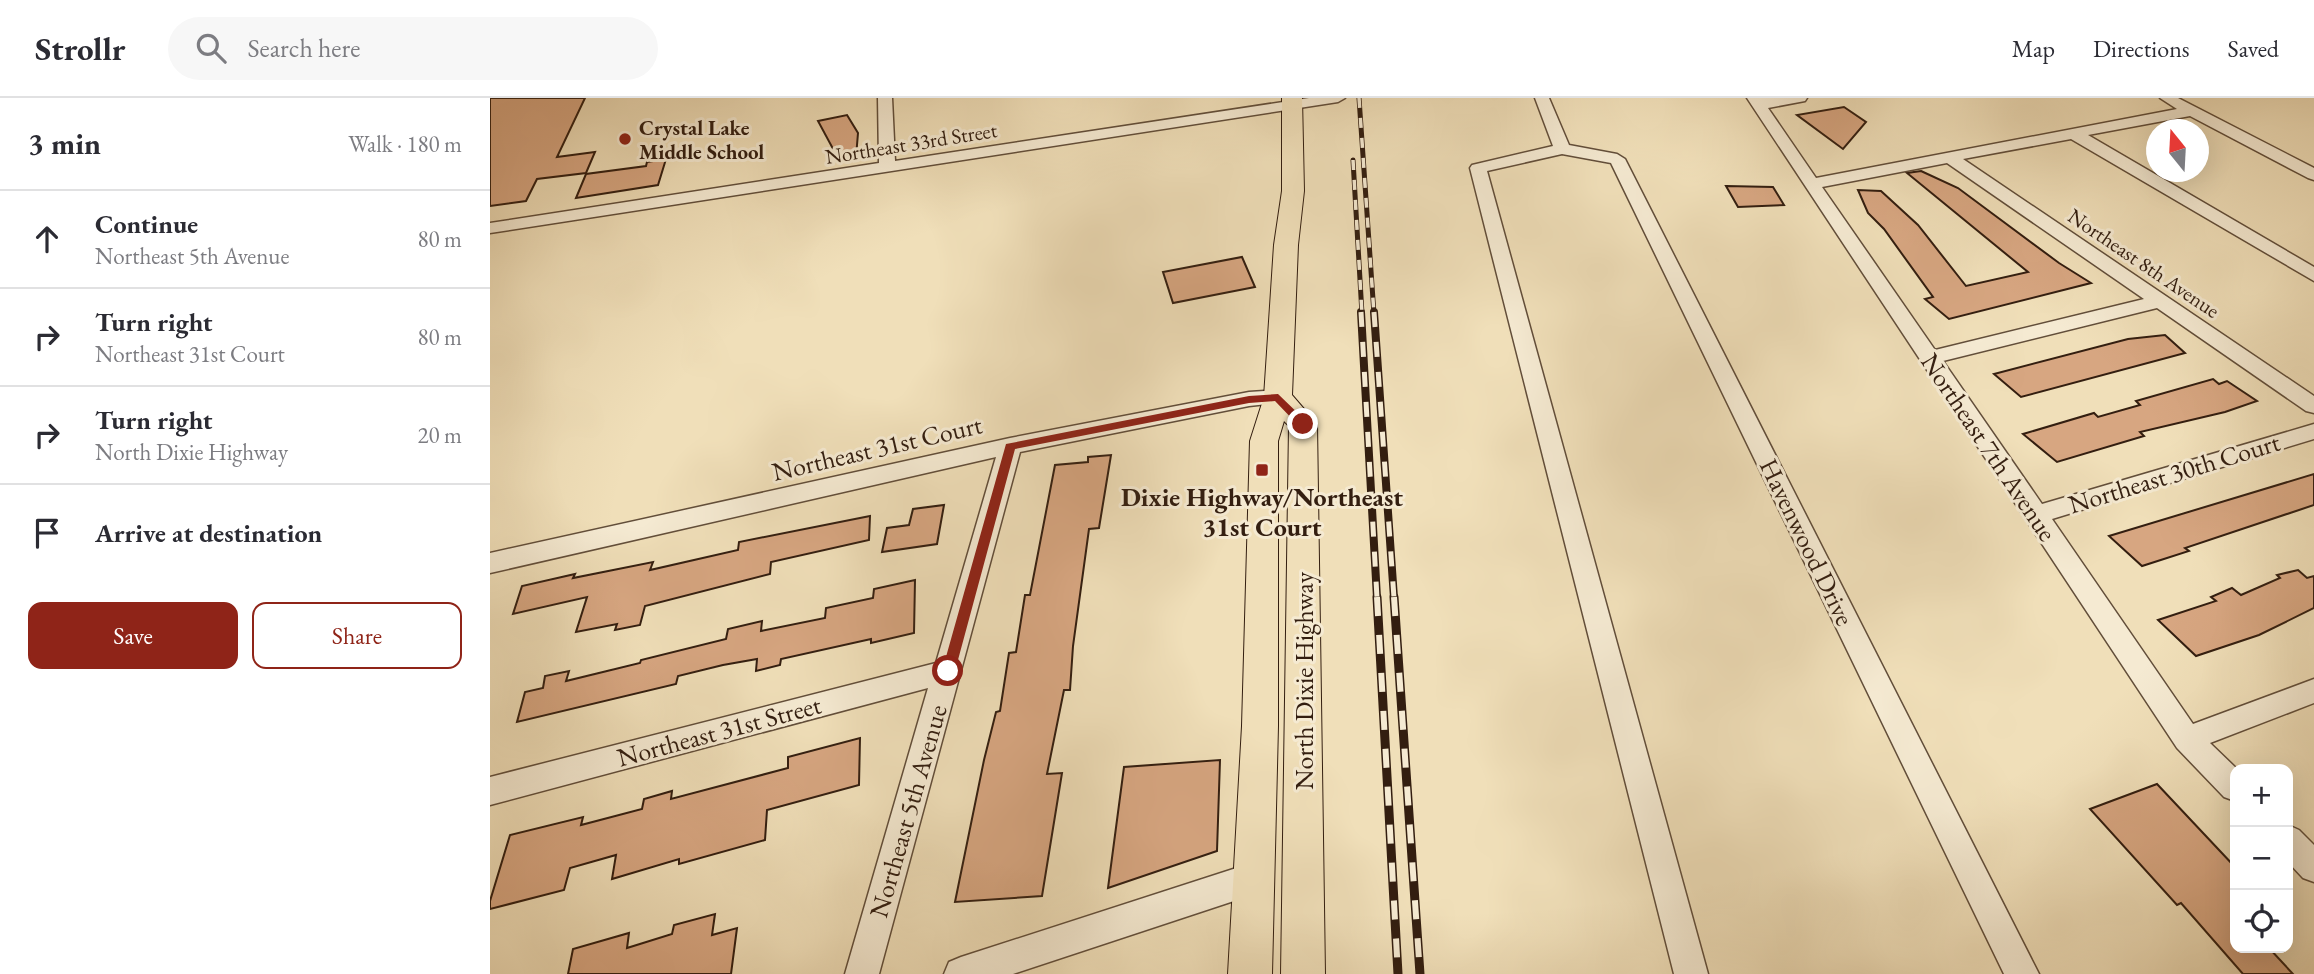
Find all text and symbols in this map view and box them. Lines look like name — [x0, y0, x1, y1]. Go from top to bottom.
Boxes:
search box — [168, 17, 658, 80]
text: Strollr — [35, 27, 126, 70]
icon: search — [192, 29, 230, 67]
text: Search here — [248, 31, 360, 65]
text: Map — [2012, 33, 2055, 64]
text: Directions — [2093, 33, 2190, 64]
text: Saved — [2228, 33, 2279, 64]
place label: Crystal Lake Middle School — [639, 114, 764, 165]
street label: Northeast 33rd Street — [823, 116, 999, 170]
north arrow — [2146, 119, 2209, 182]
text: 3 min — [28, 124, 101, 163]
text: Walk · 180 m — [348, 129, 462, 159]
marker: Crystal Lake Middle School — [617, 131, 633, 147]
street label: Northeast 8th Avenue — [2063, 202, 2225, 324]
text: Continue — [95, 207, 198, 241]
icon: ahead — [28, 220, 66, 258]
text: 80 m — [417, 224, 462, 254]
text: Northeast 5th Avenue — [95, 241, 289, 271]
text: Turn right — [95, 305, 213, 339]
icon: right — [28, 318, 66, 356]
text: 80 m — [417, 322, 462, 352]
text: Northeast 31st Court — [95, 339, 285, 369]
street label: Northeast 7th Avenue — [1913, 346, 2065, 548]
text: Turn right — [95, 403, 213, 437]
street label: Northeast 31st Court — [769, 407, 985, 489]
route end — [1287, 408, 1318, 439]
icon: right — [28, 416, 66, 454]
text: 20 m — [417, 420, 462, 450]
street label: Northeast 30th Court — [2064, 425, 2284, 521]
text: North Dixie Highway — [95, 437, 288, 467]
street label: Havenwood Drive — [1752, 453, 1862, 631]
marker: Dixie Highway/Northeast 31st Court — [1254, 462, 1270, 478]
place label: Dixie Highway/Northeast 31st Court — [1121, 480, 1403, 544]
icon: arrive — [28, 514, 66, 552]
text: Arrive at destination — [95, 516, 322, 550]
street label: North Dixie Highway — [1287, 571, 1321, 790]
button: Save — [28, 602, 238, 669]
button: Share — [252, 602, 462, 669]
route start — [932, 655, 963, 686]
street label: Northeast 31st Street — [613, 687, 825, 775]
street label: Northeast 5th Avenue — [861, 701, 955, 921]
map controls — [2230, 764, 2293, 953]
button: + — [2230, 764, 2293, 827]
button: − — [2230, 827, 2293, 890]
button: locate — [2230, 890, 2293, 953]

